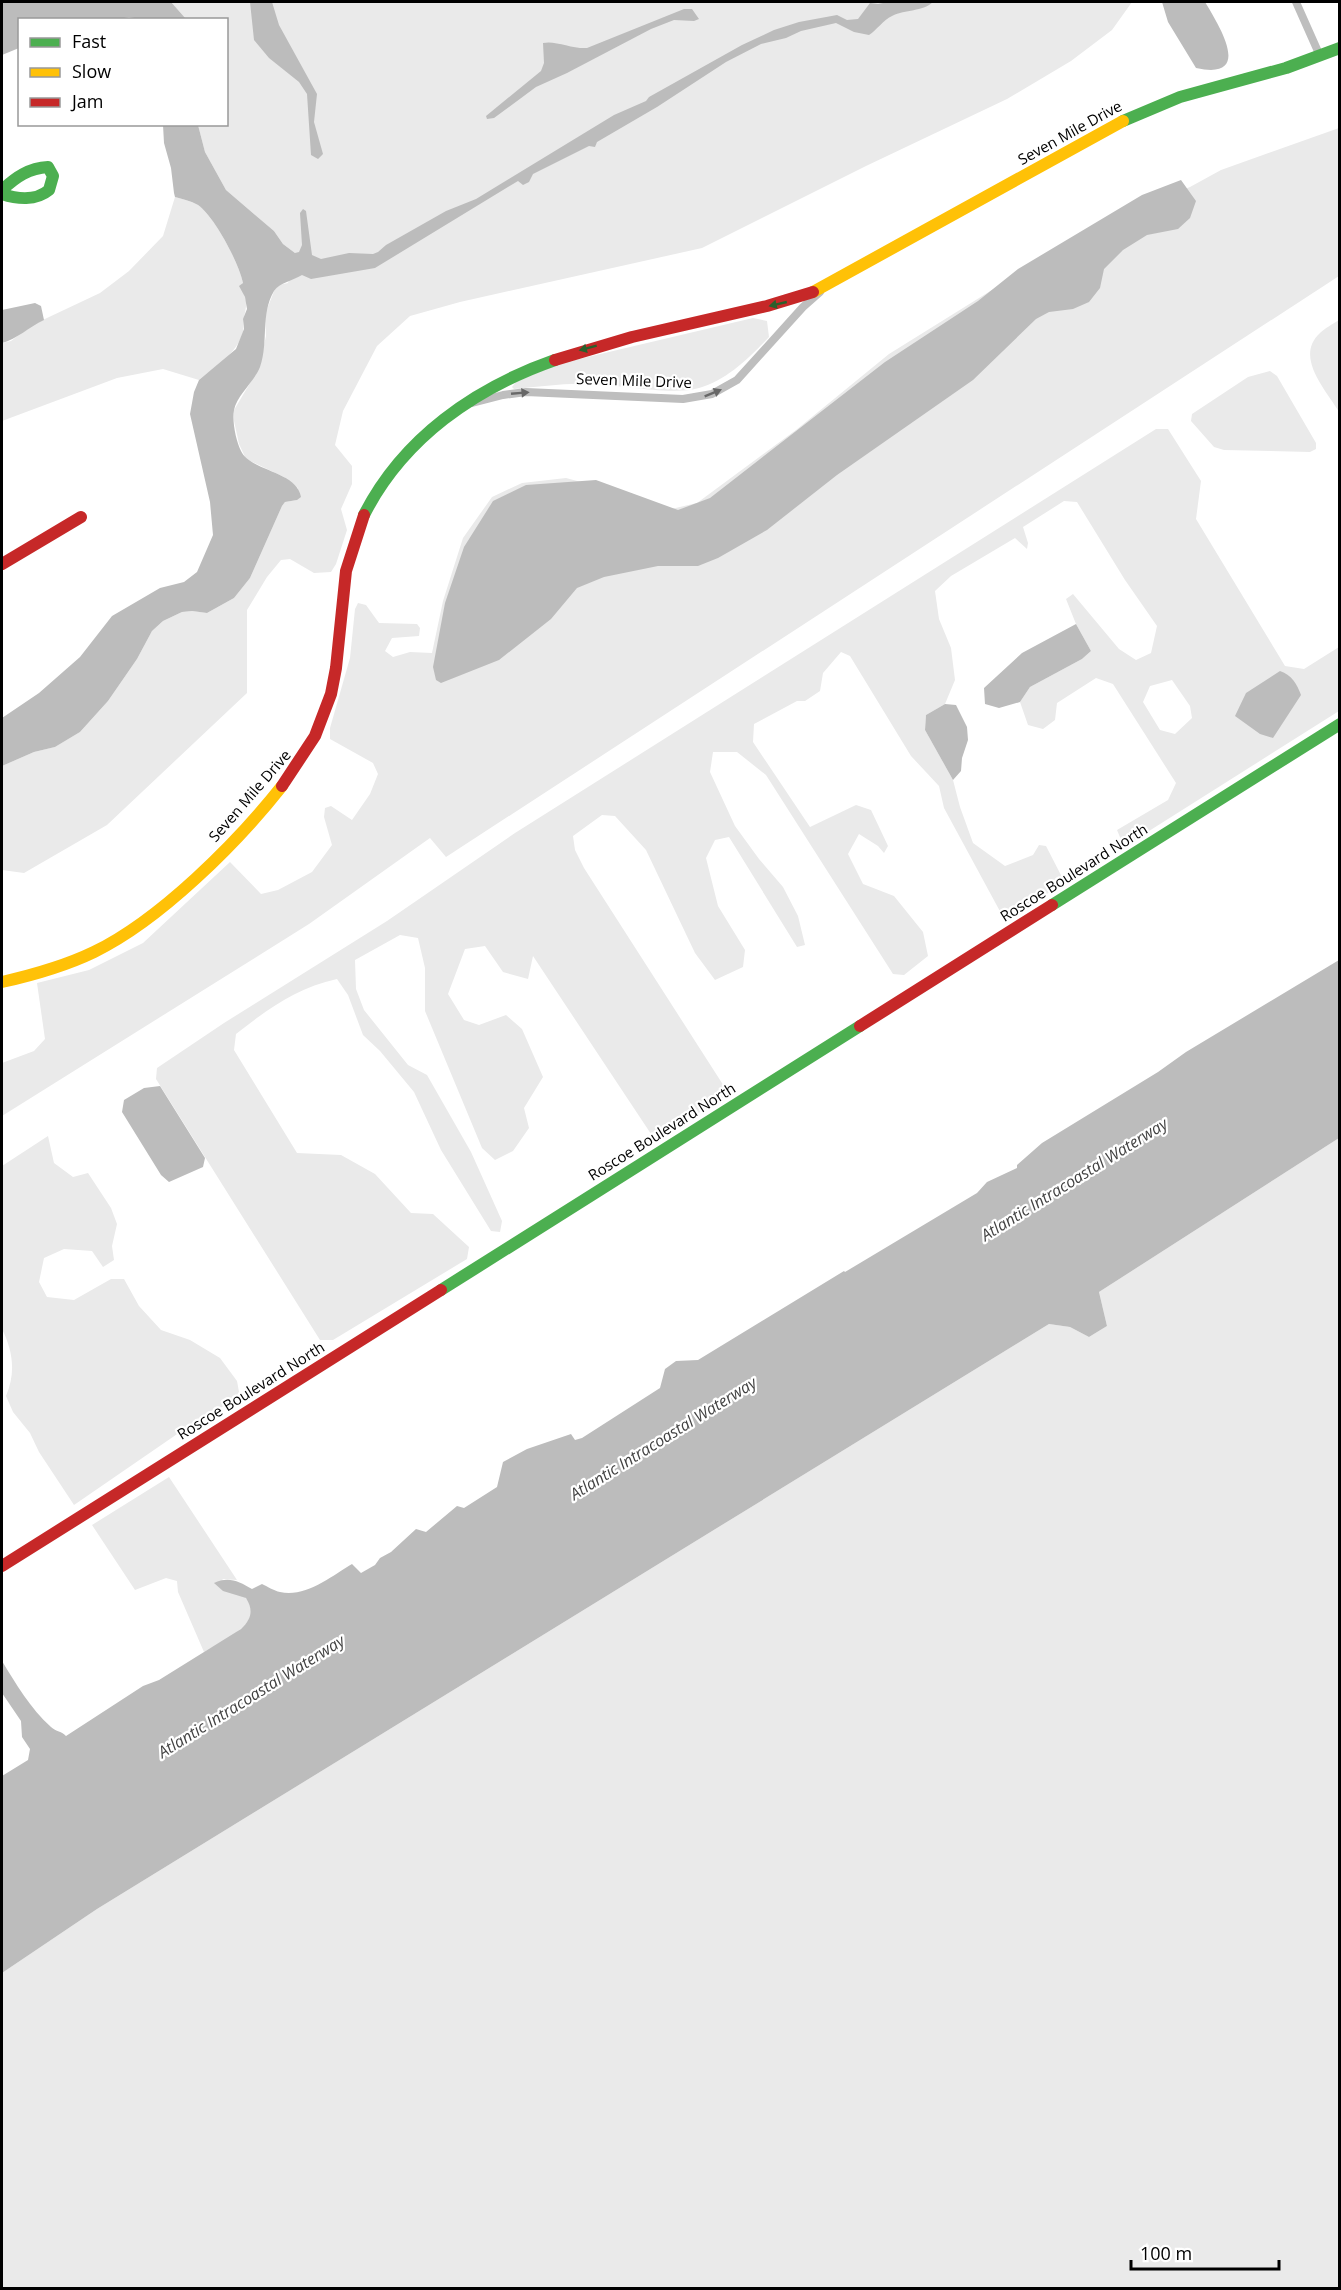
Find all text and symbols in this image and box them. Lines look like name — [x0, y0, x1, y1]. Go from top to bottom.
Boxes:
legend — [18, 18, 228, 126]
text: Fast — [72, 29, 106, 53]
text: Slow — [72, 59, 111, 83]
text: Jam — [70, 89, 104, 113]
street label: Seven Mile Drive — [1014, 95, 1125, 169]
one-way arrow — [768, 300, 787, 309]
one-way arrow — [579, 344, 597, 353]
street label: Seven Mile Drive — [576, 368, 692, 392]
one-way arrow — [510, 388, 529, 398]
one-way arrow — [705, 388, 723, 398]
street label: Seven Mile Drive — [204, 745, 295, 846]
street label: Roscoe Boulevard North — [996, 819, 1151, 926]
street label: Roscoe Boulevard North — [584, 1078, 739, 1185]
water label: Atlantic Intracoastal Waterway — [976, 1112, 1173, 1246]
street label: Roscoe Boulevard North — [173, 1337, 328, 1444]
water label: Atlantic Intracoastal Waterway — [565, 1371, 762, 1505]
water label: Atlantic Intracoastal Waterway — [153, 1629, 350, 1763]
scale bar — [1131, 2233, 1280, 2271]
text: 100 m — [1140, 2241, 1192, 2265]

